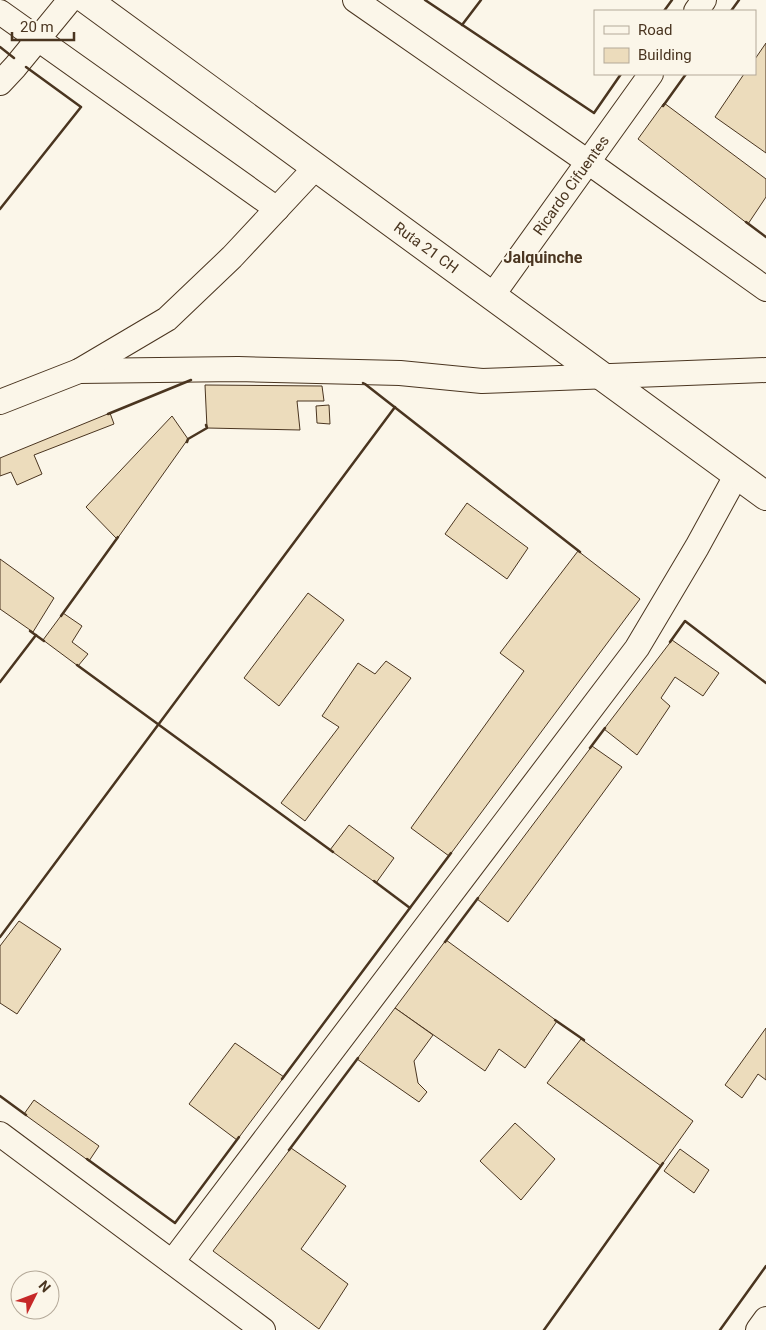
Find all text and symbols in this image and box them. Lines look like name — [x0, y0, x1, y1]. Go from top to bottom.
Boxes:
scale bar — [12, 10, 75, 42]
legend — [594, 10, 756, 75]
text: 20 m — [20, 18, 54, 36]
text: Road — [638, 21, 672, 39]
text: Building — [638, 46, 692, 64]
street label: Ricardo Cifuentes — [529, 132, 613, 239]
street label: Ruta 21 CH — [390, 218, 462, 277]
district label: Jalquinche — [504, 248, 583, 267]
north arrow — [10, 1270, 60, 1320]
text: N — [35, 1277, 54, 1295]

